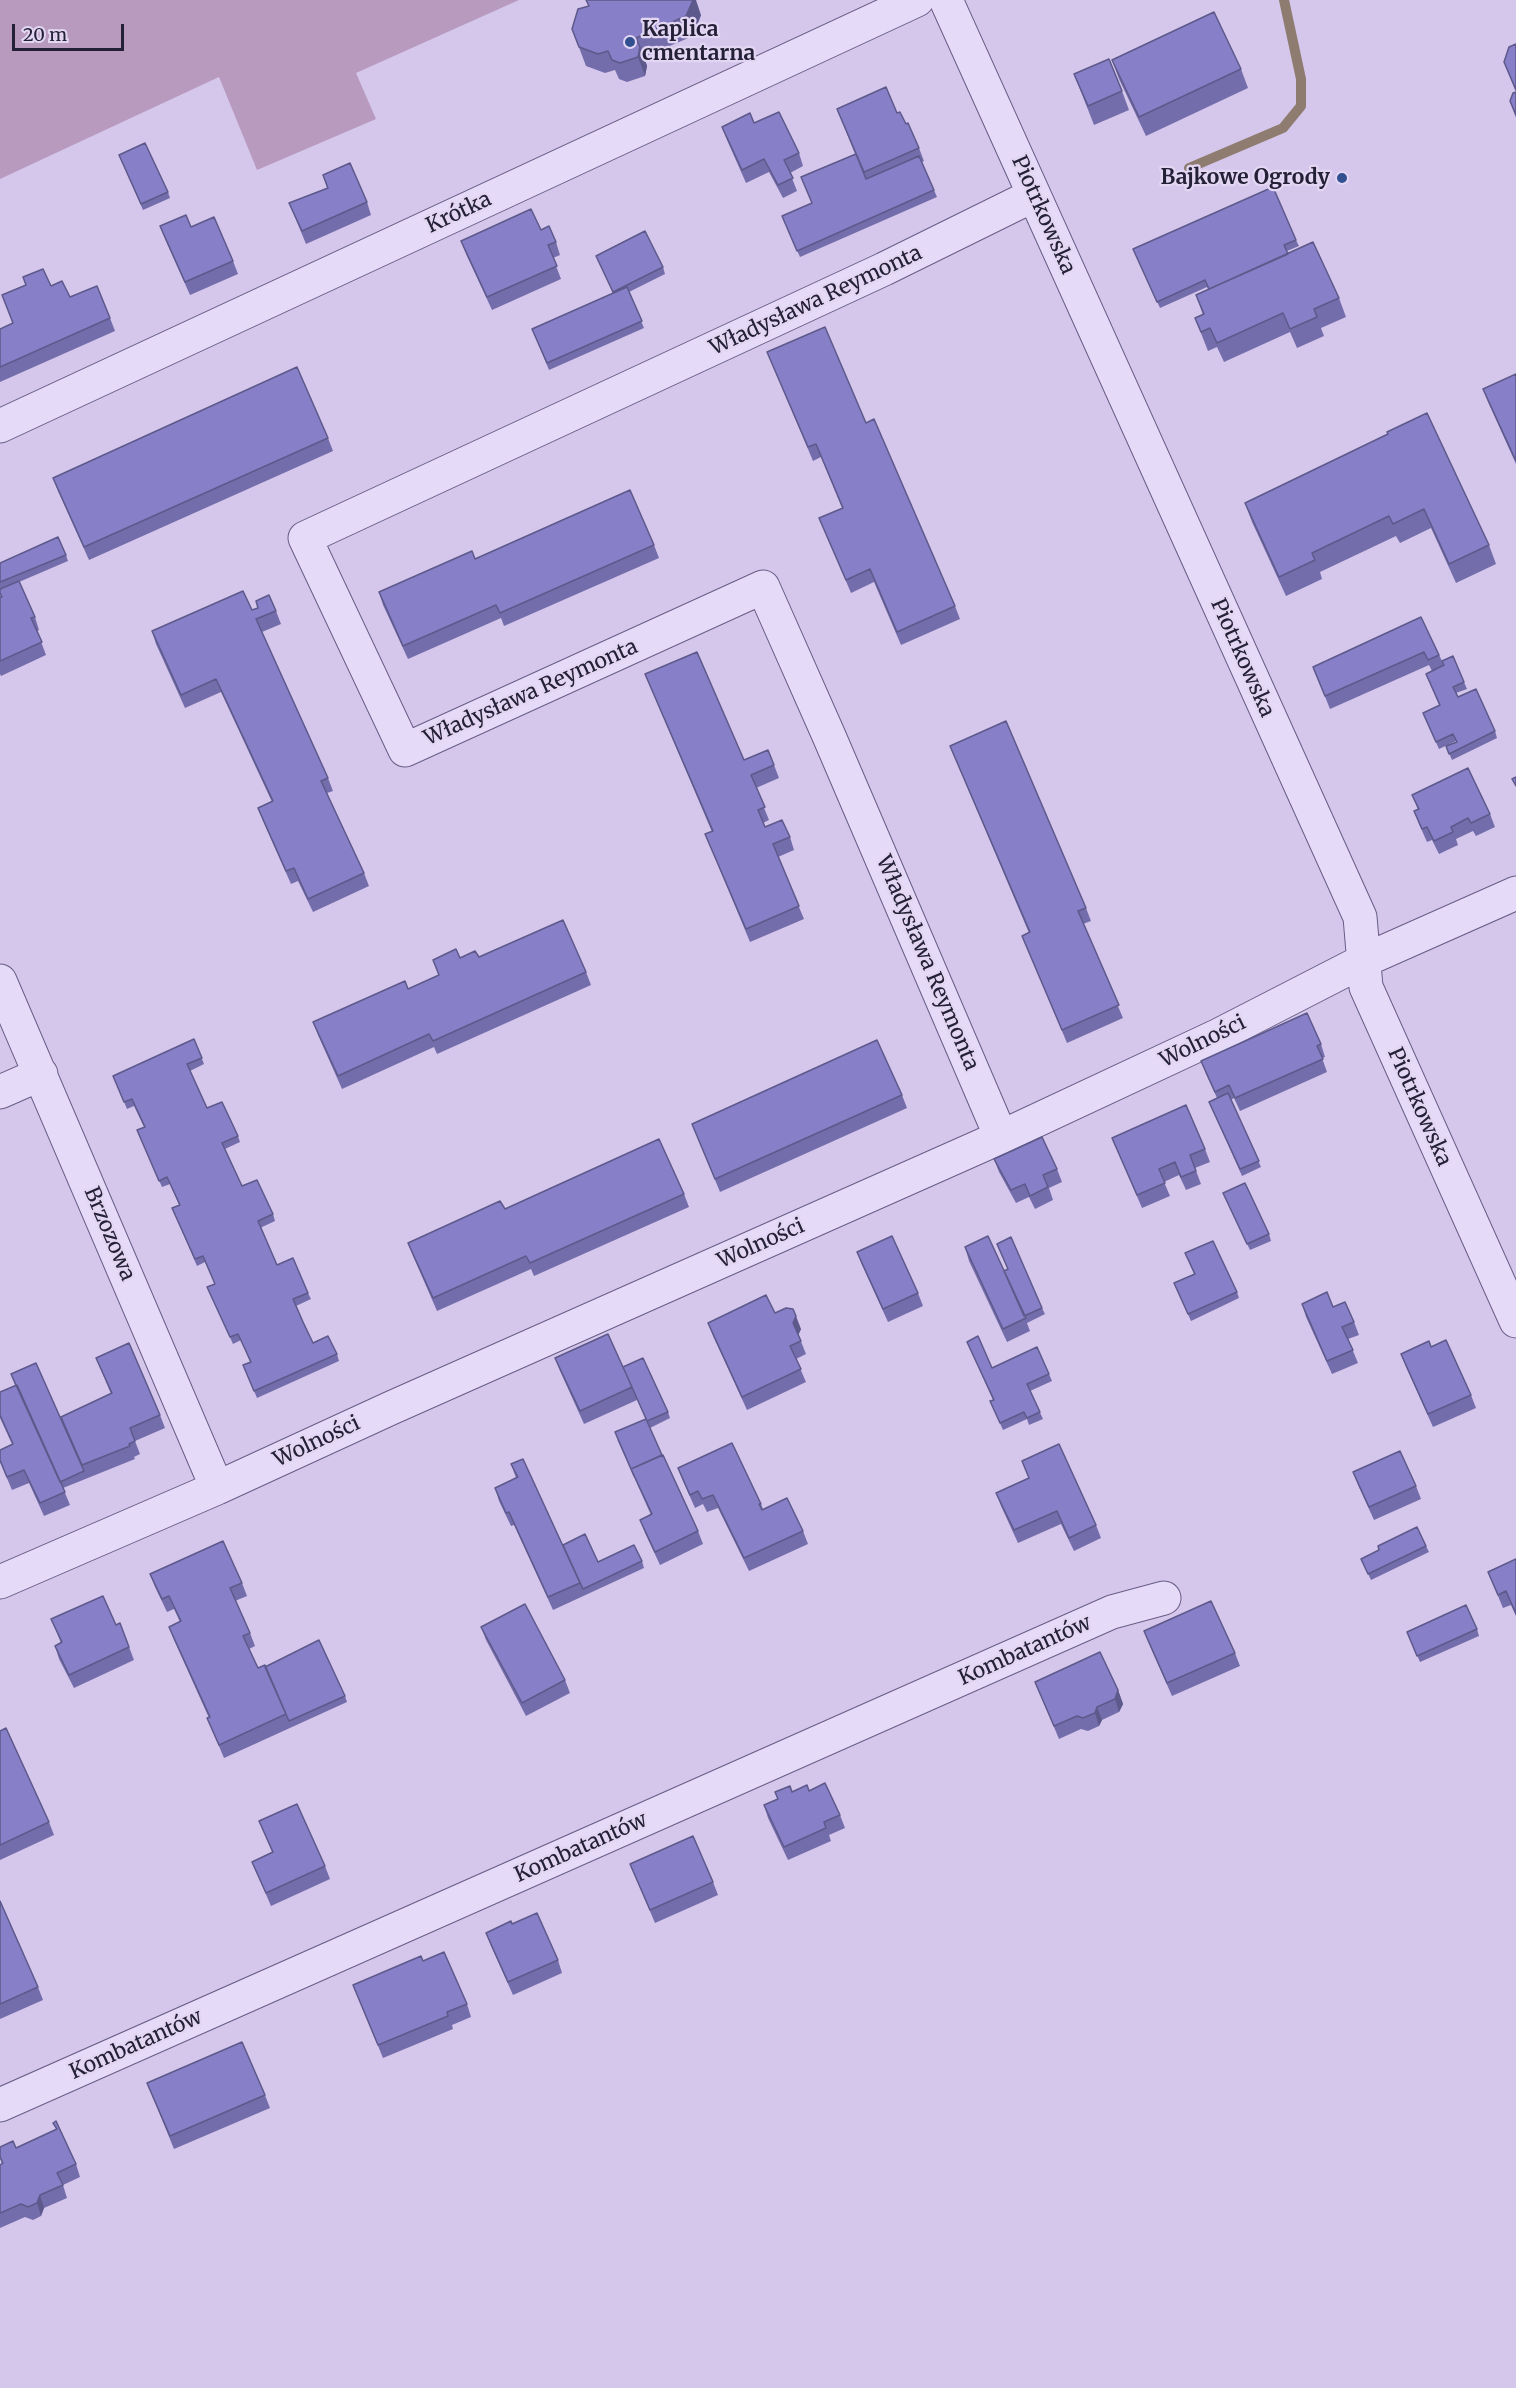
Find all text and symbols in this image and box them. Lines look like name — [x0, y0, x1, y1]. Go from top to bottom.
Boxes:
scale bar — [15, 12, 128, 50]
place label: Kaplica cmentarna — [642, 17, 755, 67]
text: 20 m — [23, 23, 67, 46]
marker: Kaplica cmentarna — [623, 35, 637, 49]
street label: Piotrkowska — [1006, 152, 1080, 278]
place label: Bajkowe Ogrody — [1161, 165, 1330, 191]
marker: Bajkowe Ogrody — [1335, 171, 1349, 185]
street label: Krótka — [422, 187, 496, 239]
street label: Władysława Reymonta — [706, 241, 926, 361]
street label: Piotrkowska — [1205, 595, 1279, 721]
street label: Władysława Reymonta — [420, 634, 642, 752]
street label: Władysława Reymonta — [870, 852, 984, 1074]
street label: Wolności — [1156, 1010, 1250, 1074]
street label: Piotrkowska — [1382, 1044, 1456, 1170]
street label: Brzozowa — [78, 1183, 140, 1285]
street label: Wolności — [714, 1214, 808, 1274]
street label: Wolności — [270, 1411, 364, 1473]
street label: Kombatantów — [955, 1611, 1095, 1691]
street label: Kombatantów — [511, 1808, 651, 1888]
street label: Kombatantów — [66, 2005, 206, 2085]

